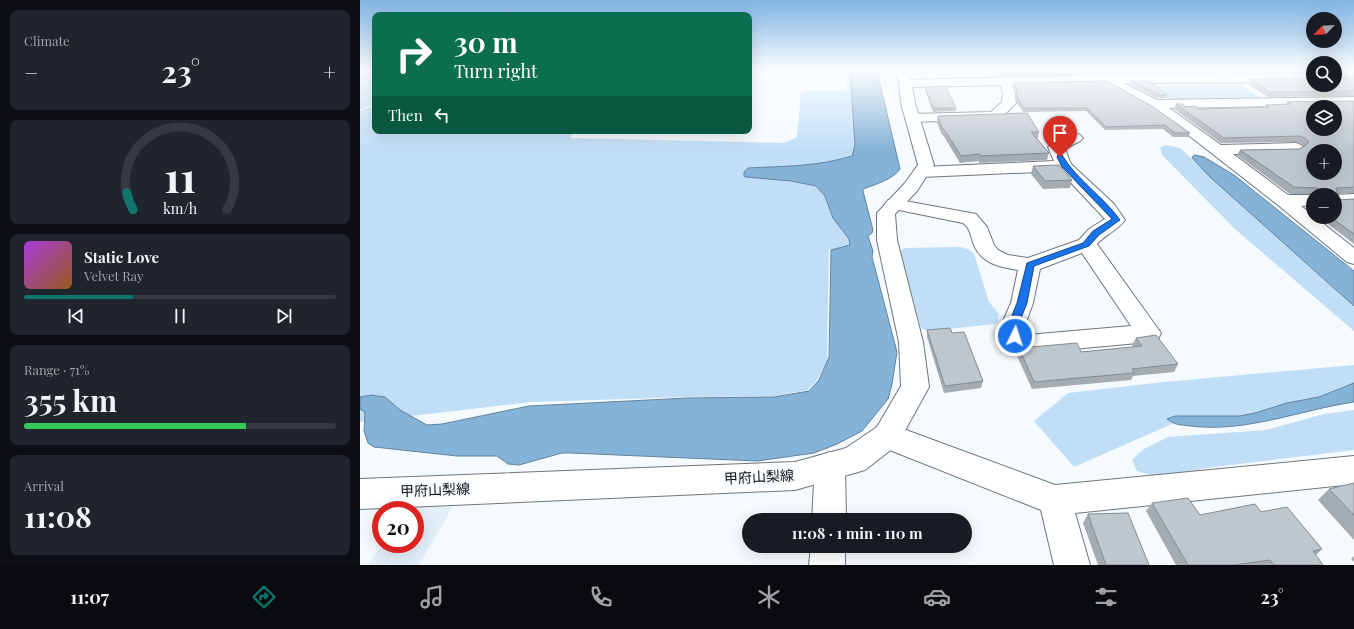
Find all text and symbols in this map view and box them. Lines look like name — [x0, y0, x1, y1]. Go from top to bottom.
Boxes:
north arrow — [1306, 12, 1342, 48]
map controls — [1306, 12, 1342, 224]
text: 30 m — [454, 23, 518, 60]
icon: right — [388, 28, 440, 80]
text: Climate — [24, 32, 70, 49]
text: 23° — [161, 51, 200, 91]
button: search — [1306, 56, 1342, 92]
text: − — [24, 57, 38, 87]
text: + — [323, 57, 336, 87]
text: Turn right — [454, 59, 537, 83]
button: layers — [1306, 100, 1342, 136]
icon: left — [431, 104, 453, 126]
text: Then — [388, 105, 423, 125]
pin — [1043, 116, 1077, 157]
icon: arrive — [1049, 122, 1071, 144]
button: + — [1306, 144, 1342, 180]
text: 11 — [164, 148, 196, 203]
button: − — [1306, 188, 1342, 224]
text: km/h — [163, 199, 198, 218]
text: Static Love — [84, 247, 159, 267]
text: Velvet Ray — [84, 267, 144, 284]
icon: previous — [65, 305, 87, 327]
icon: pause — [169, 305, 191, 327]
icon: next — [273, 305, 295, 327]
position arrow — [994, 315, 1036, 357]
text: Range · 71% — [24, 361, 89, 378]
text: 355 km — [24, 380, 117, 420]
street label: 甲府山梨線 — [724, 465, 794, 488]
text: Arrival — [24, 477, 64, 494]
street label: 甲府山梨線 — [400, 479, 470, 500]
text: 11:08 — [24, 496, 92, 536]
speed limit sign: 20 — [372, 501, 424, 553]
text: 11:08 · 1 min · 110 m — [791, 523, 923, 543]
icon: directions — [250, 583, 278, 611]
icon: music — [418, 583, 446, 611]
icon: phone — [587, 583, 615, 611]
icon: climate — [755, 583, 783, 611]
icon: car — [923, 583, 951, 611]
icon: filters — [1092, 583, 1120, 611]
text: 11:07 — [70, 585, 109, 609]
text: 23° — [1260, 585, 1284, 609]

